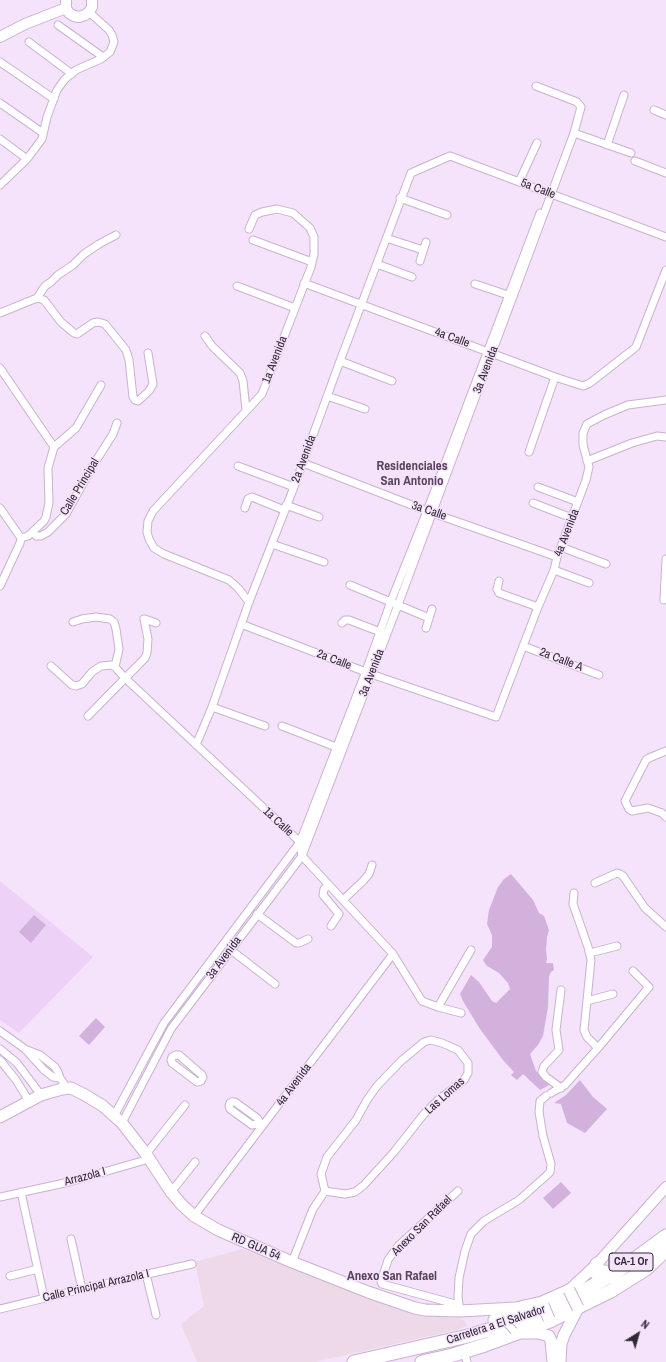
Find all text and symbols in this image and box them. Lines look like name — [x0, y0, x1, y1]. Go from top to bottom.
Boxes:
street label: 5a Calle — [519, 176, 557, 202]
street label: 4a Calle — [433, 325, 471, 351]
street label: 1a Avenida — [259, 334, 291, 386]
street label: 3a Avenida — [470, 344, 502, 396]
street label: 2a Avenida — [289, 433, 319, 485]
street label: Calle Principal — [57, 456, 103, 518]
district label: Residenciales San Antonio — [376, 459, 448, 490]
street label: 3a Calle — [410, 498, 448, 524]
street label: 4a Avenida — [551, 507, 583, 559]
street label: 2a Calle A — [537, 645, 585, 675]
street label: 2a Calle — [315, 647, 353, 673]
street label: 3a Avenida — [356, 647, 388, 699]
street label: 1a Calle — [260, 804, 296, 840]
street label: 3a Avenida — [203, 934, 245, 982]
street label: 4a Avenida — [273, 1061, 315, 1109]
street label: Las Lomas — [422, 1075, 468, 1117]
street label: Arrazola I — [63, 1165, 107, 1189]
street label: Anexo San Rafael — [389, 1193, 455, 1259]
street label: RD GUA 54 — [229, 1230, 283, 1264]
road number: CA-1 Or — [609, 1253, 653, 1271]
street label: Calle Principal Arrazola I — [41, 1267, 151, 1305]
district label: Anexo San Rafael — [347, 1269, 437, 1285]
street label: Carretera a El Salvador — [445, 1302, 547, 1348]
north arrow — [618, 1314, 658, 1354]
text: N — [638, 1317, 652, 1332]

